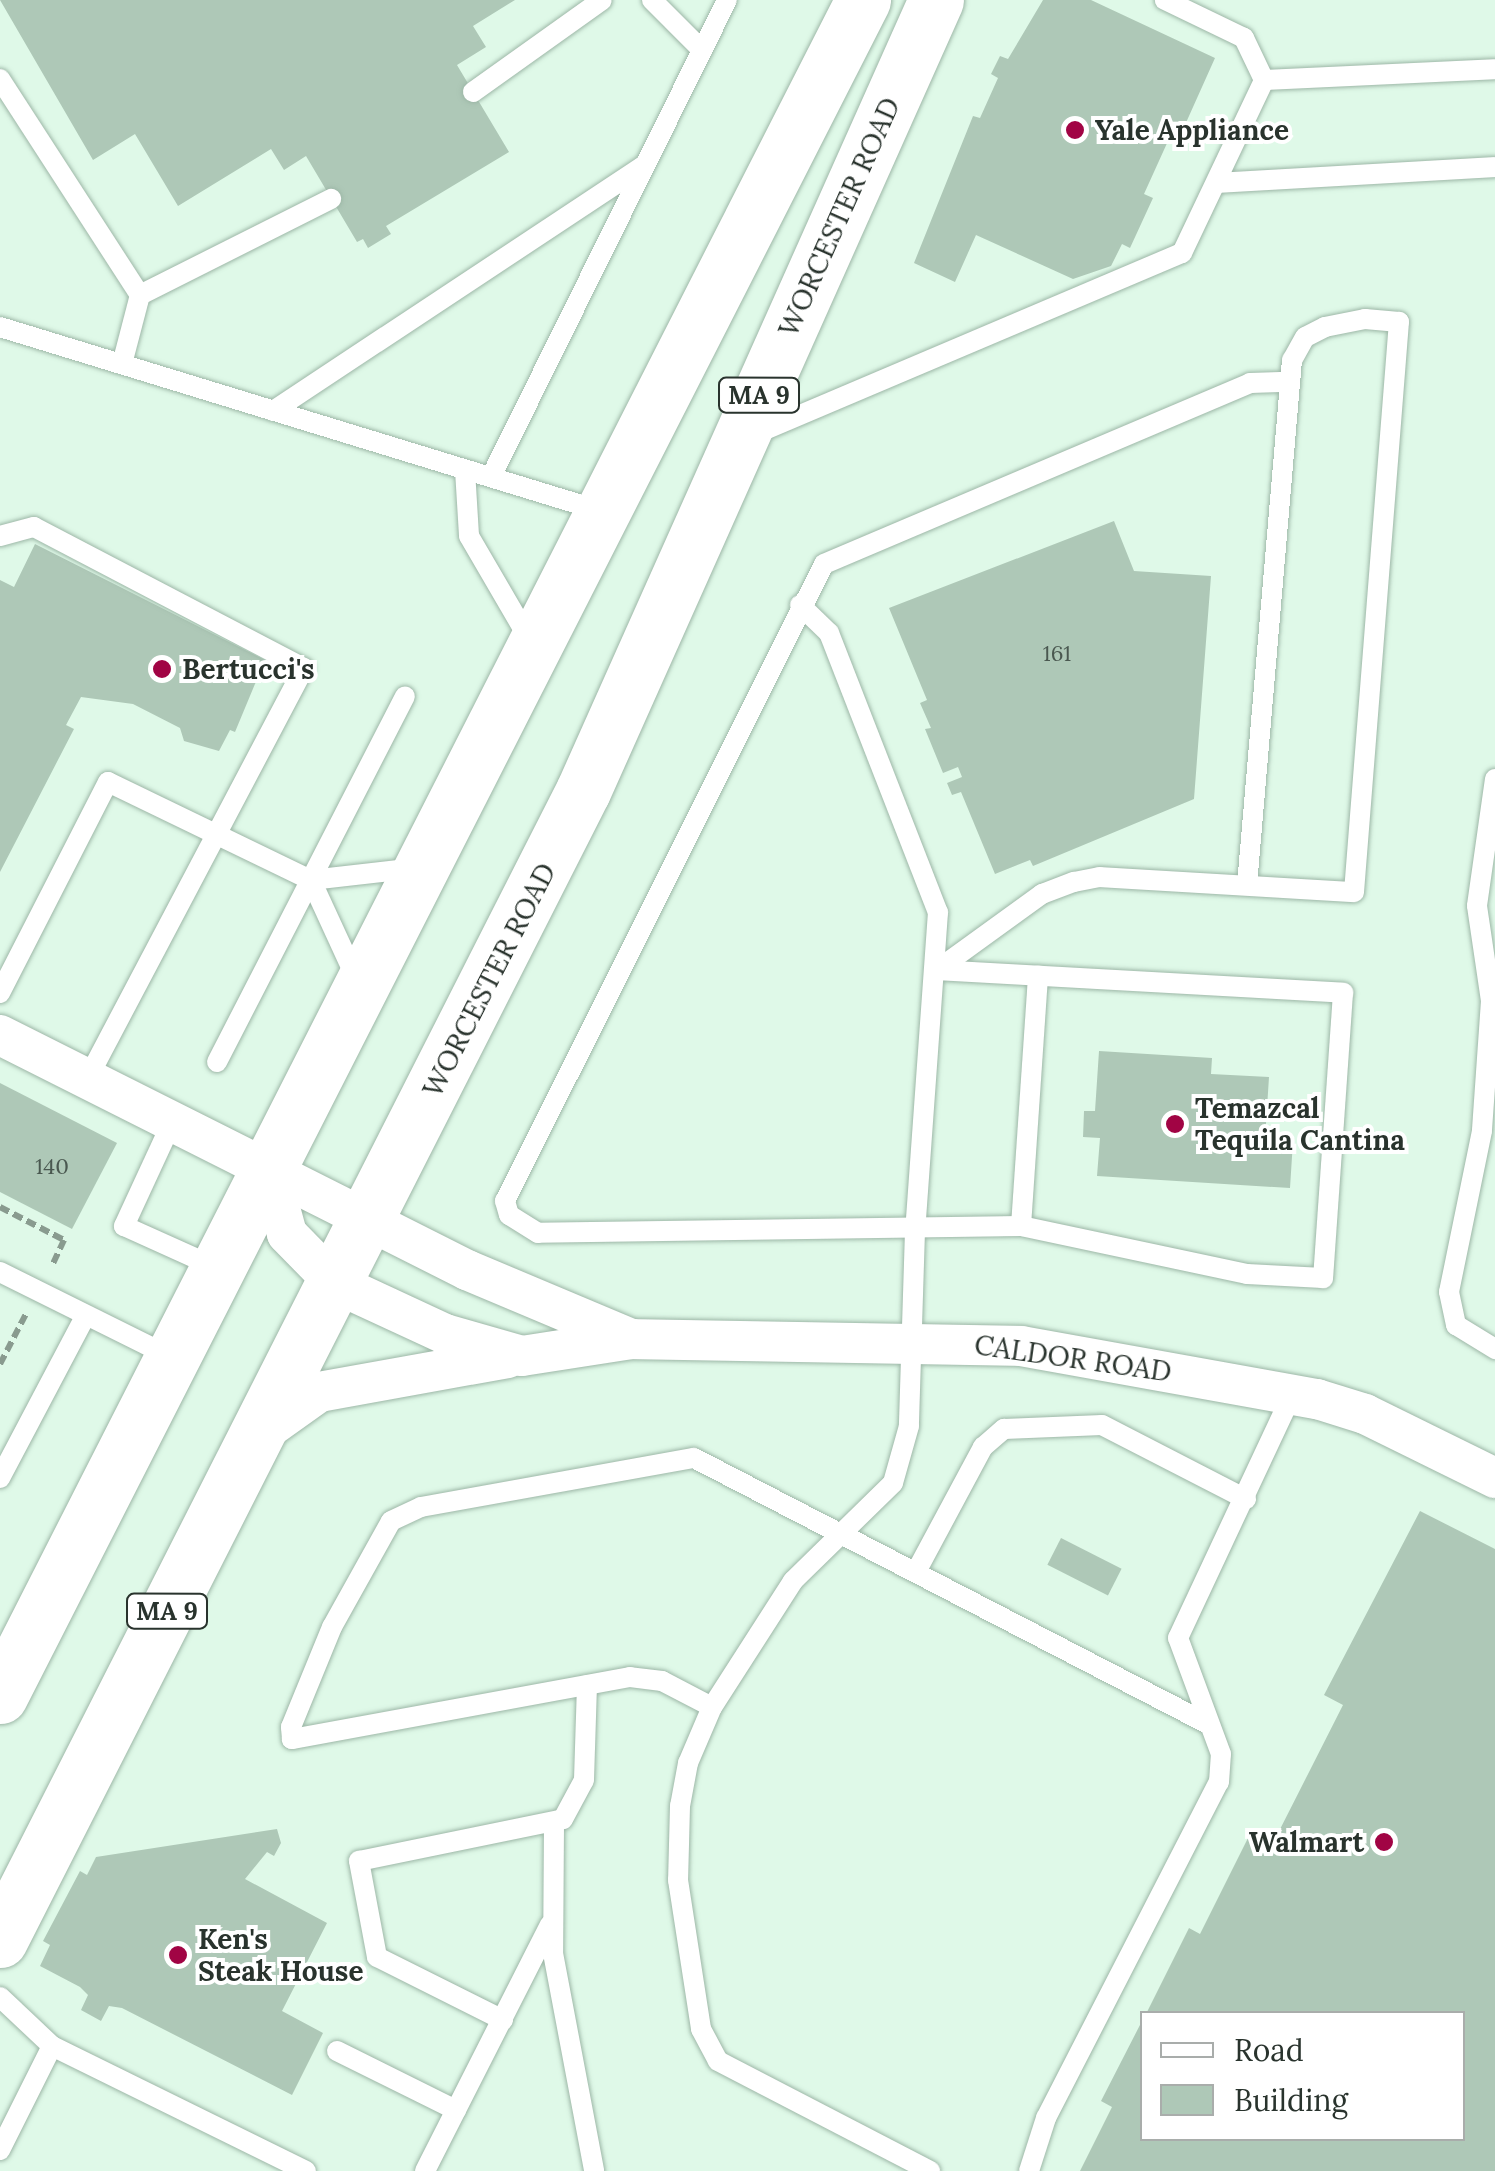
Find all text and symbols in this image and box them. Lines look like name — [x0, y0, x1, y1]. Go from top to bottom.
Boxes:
street label: WORCESTER ROAD — [771, 92, 907, 342]
place label: Yale Appliance — [1095, 113, 1289, 147]
marker: Yale Appliance — [1064, 119, 1086, 141]
road number: MA 9 — [716, 375, 802, 415]
house number: 161 — [1043, 641, 1071, 667]
place label: Bertucci's — [182, 652, 315, 686]
marker: Bertucci's — [151, 658, 173, 680]
street label: WORCESTER ROAD — [415, 857, 563, 1103]
place label: Temazcal Tequila Cantina — [1195, 1091, 1405, 1157]
marker: Temazcal Tequila Cantina — [1164, 1113, 1186, 1135]
house number: 140 — [35, 1154, 69, 1180]
street label: CALDOR ROAD — [972, 1328, 1174, 1388]
road number: MA 9 — [124, 1591, 210, 1631]
place label: Walmart — [1249, 1825, 1364, 1859]
marker: Walmart — [1373, 1831, 1395, 1853]
place label: Ken's Steak House — [198, 1922, 364, 1988]
marker: Ken's Steak House — [167, 1944, 189, 1966]
legend — [1140, 2011, 1465, 2141]
text: Road — [1234, 2031, 1304, 2069]
text: Building — [1234, 2081, 1348, 2119]

